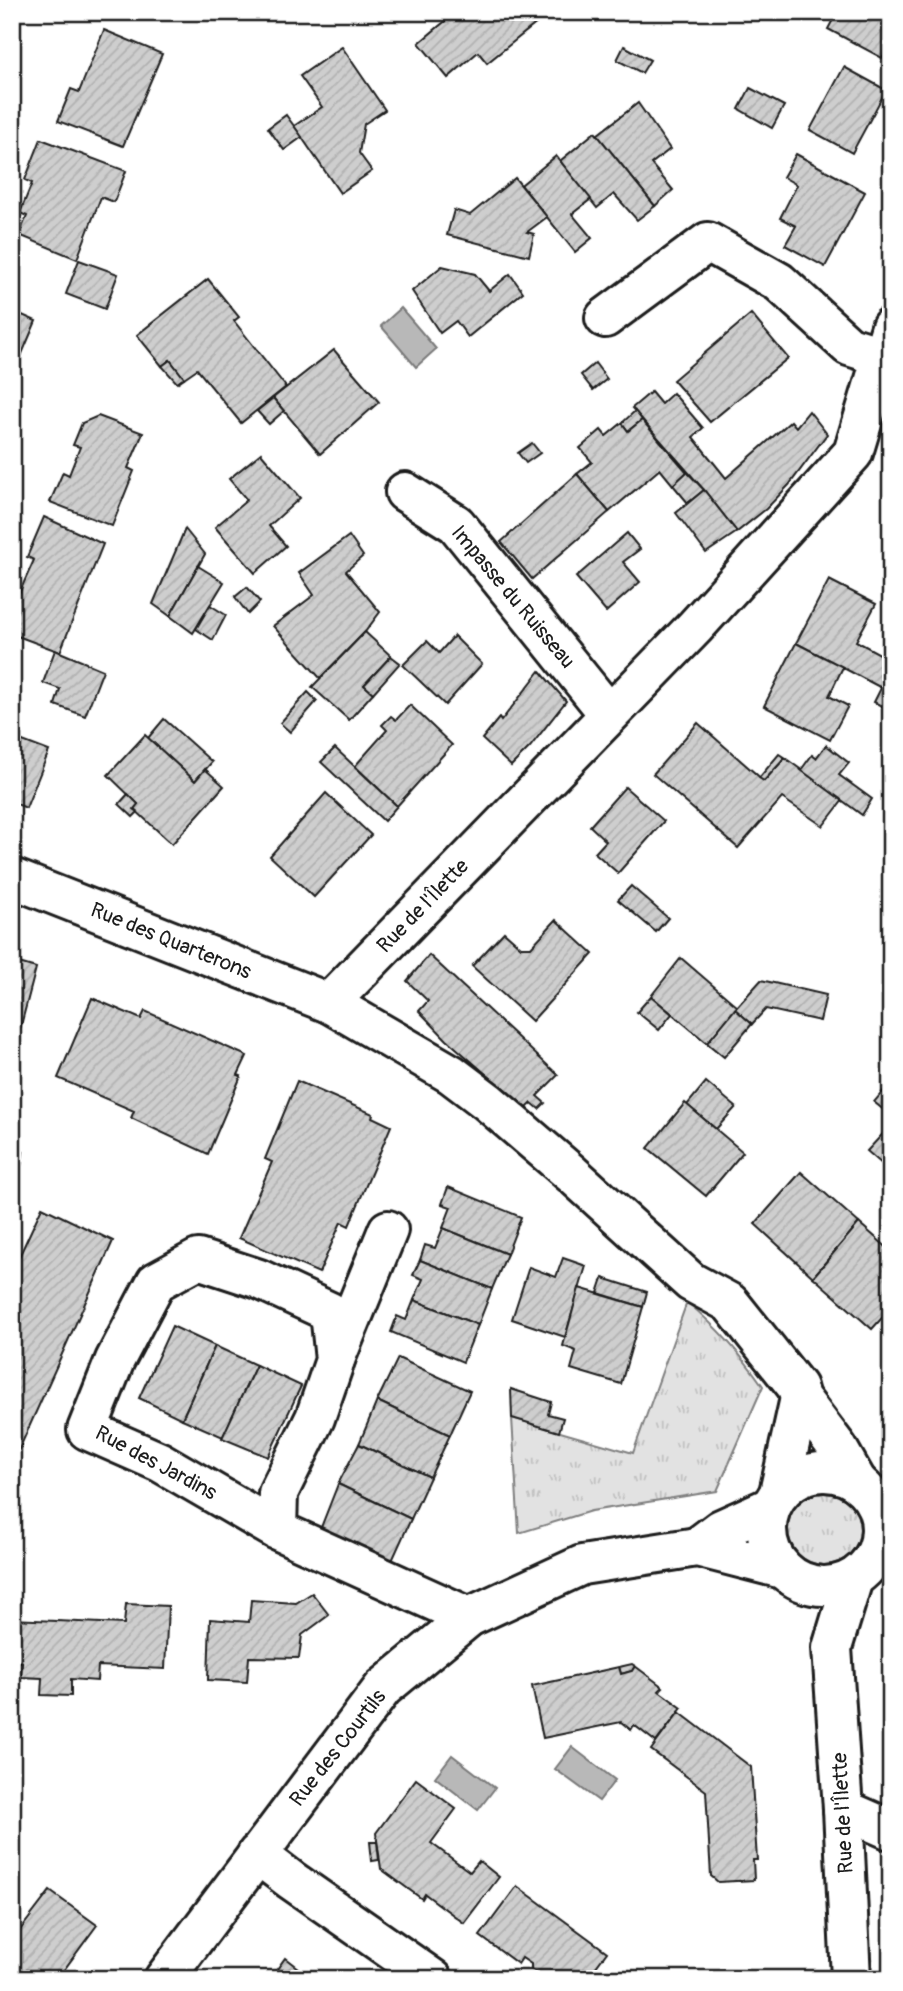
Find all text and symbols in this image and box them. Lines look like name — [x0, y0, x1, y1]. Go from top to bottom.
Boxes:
street label: Impasse du Ruisseau — [445, 520, 581, 674]
street label: Rue de l'Îlette — [371, 853, 475, 959]
street label: Rue des Quarterons — [87, 896, 256, 986]
street label: Rue des Jardins — [90, 1420, 222, 1507]
street label: Rue des Courtils — [284, 1684, 393, 1812]
street label: Rue de l'Îlette — [826, 1751, 860, 1874]

